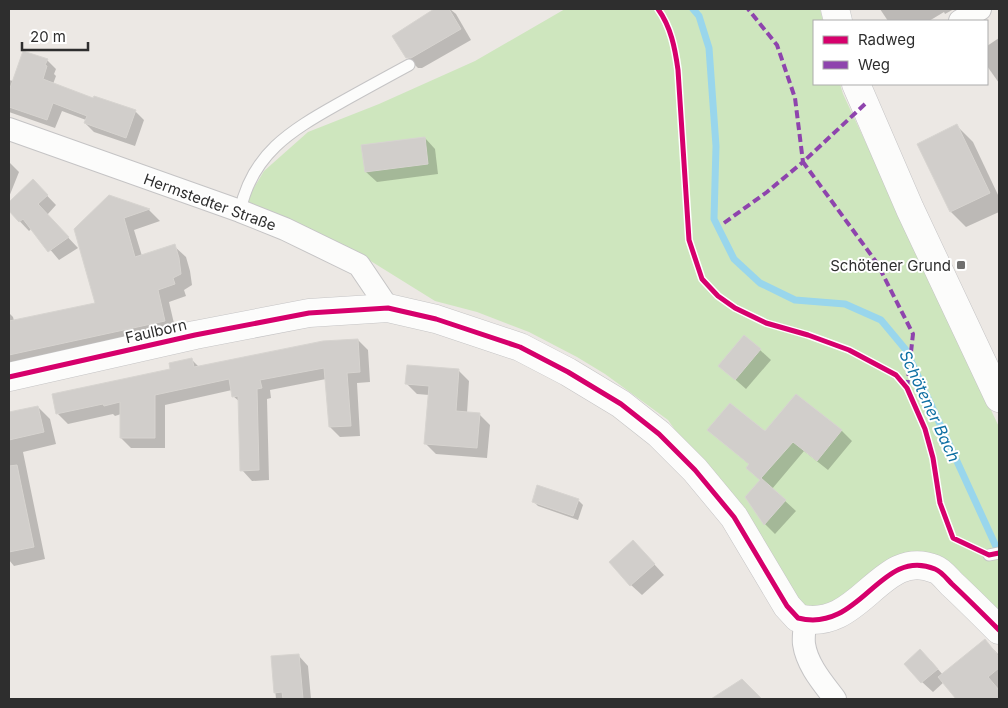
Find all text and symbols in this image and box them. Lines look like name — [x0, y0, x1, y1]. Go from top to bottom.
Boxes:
scale bar — [22, 20, 89, 52]
legend — [813, 20, 988, 85]
text: 20 m — [30, 27, 66, 46]
text: Radweg — [858, 30, 915, 49]
text: Weg — [858, 55, 890, 74]
street label: Hermstedter Straße — [141, 169, 279, 235]
place label: Schötener Grund — [830, 256, 951, 275]
marker: Schötener Grund — [955, 259, 967, 271]
street label: Faulborn — [123, 315, 189, 347]
water label: Schötener Bach — [895, 347, 965, 465]

